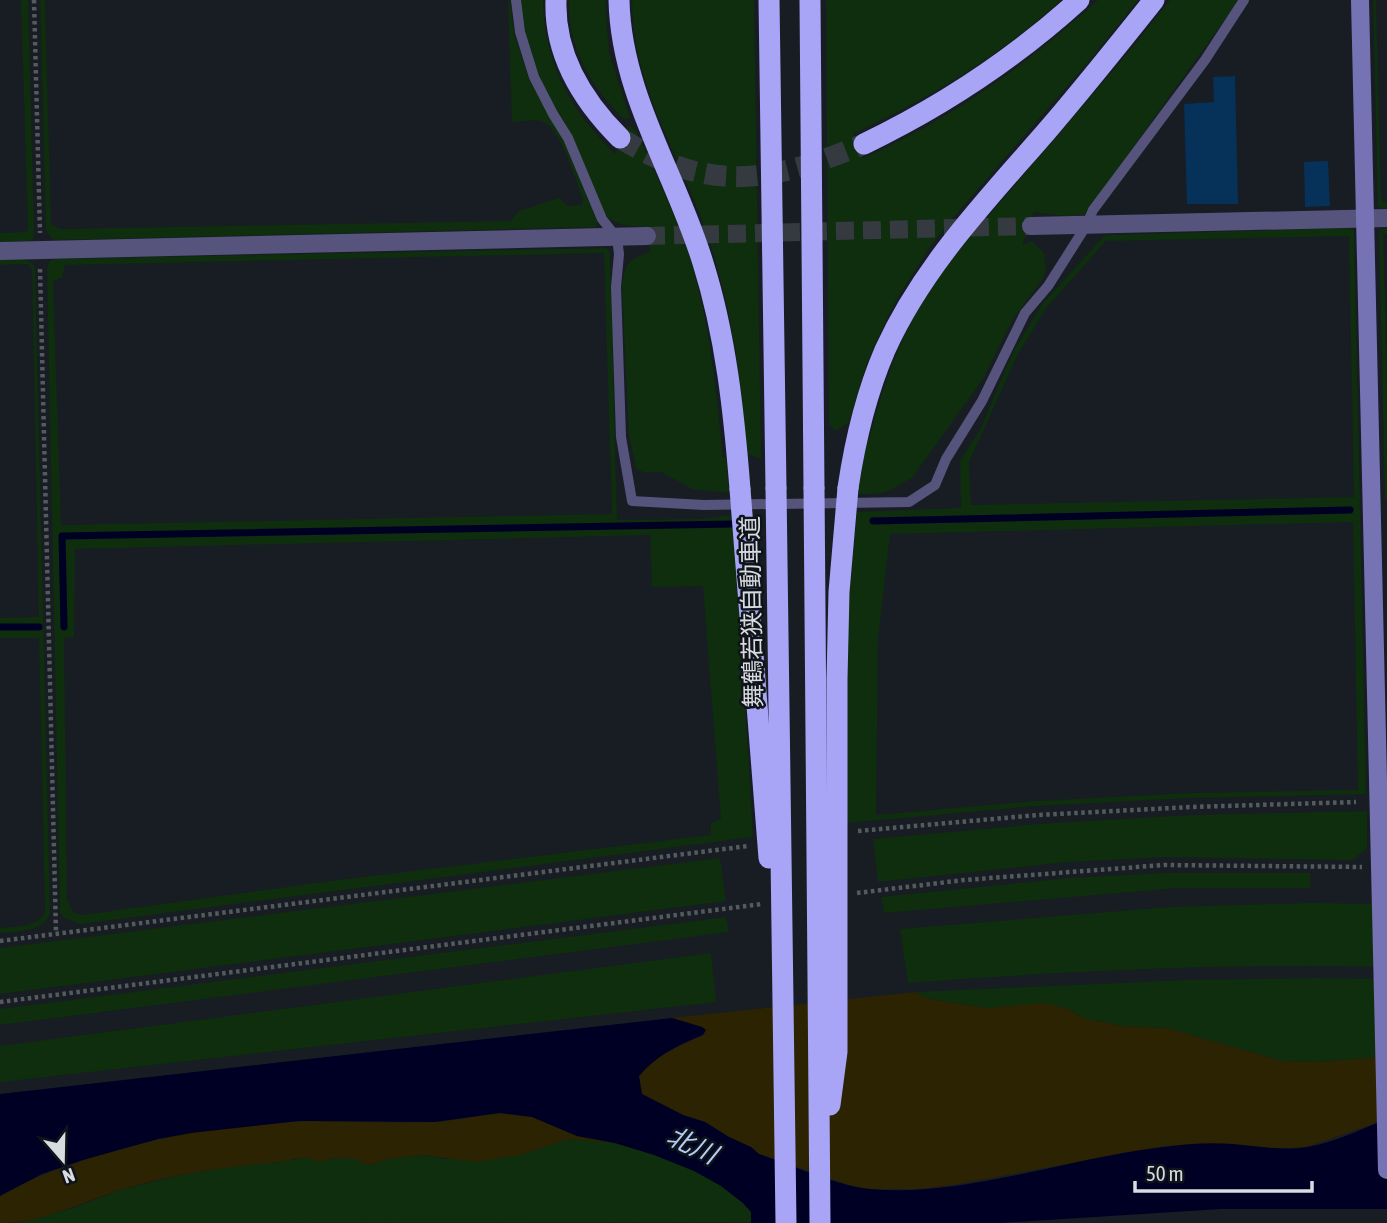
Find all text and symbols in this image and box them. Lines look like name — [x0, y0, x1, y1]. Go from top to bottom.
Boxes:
street label: 舞鶴若狭自動車道 — [736, 516, 767, 708]
water label: 北川 — [662, 1120, 725, 1171]
north arrow — [28, 1125, 98, 1195]
scale bar — [1135, 1150, 1312, 1194]
text: 50 m — [1146, 1161, 1184, 1185]
text: N — [60, 1164, 78, 1188]

